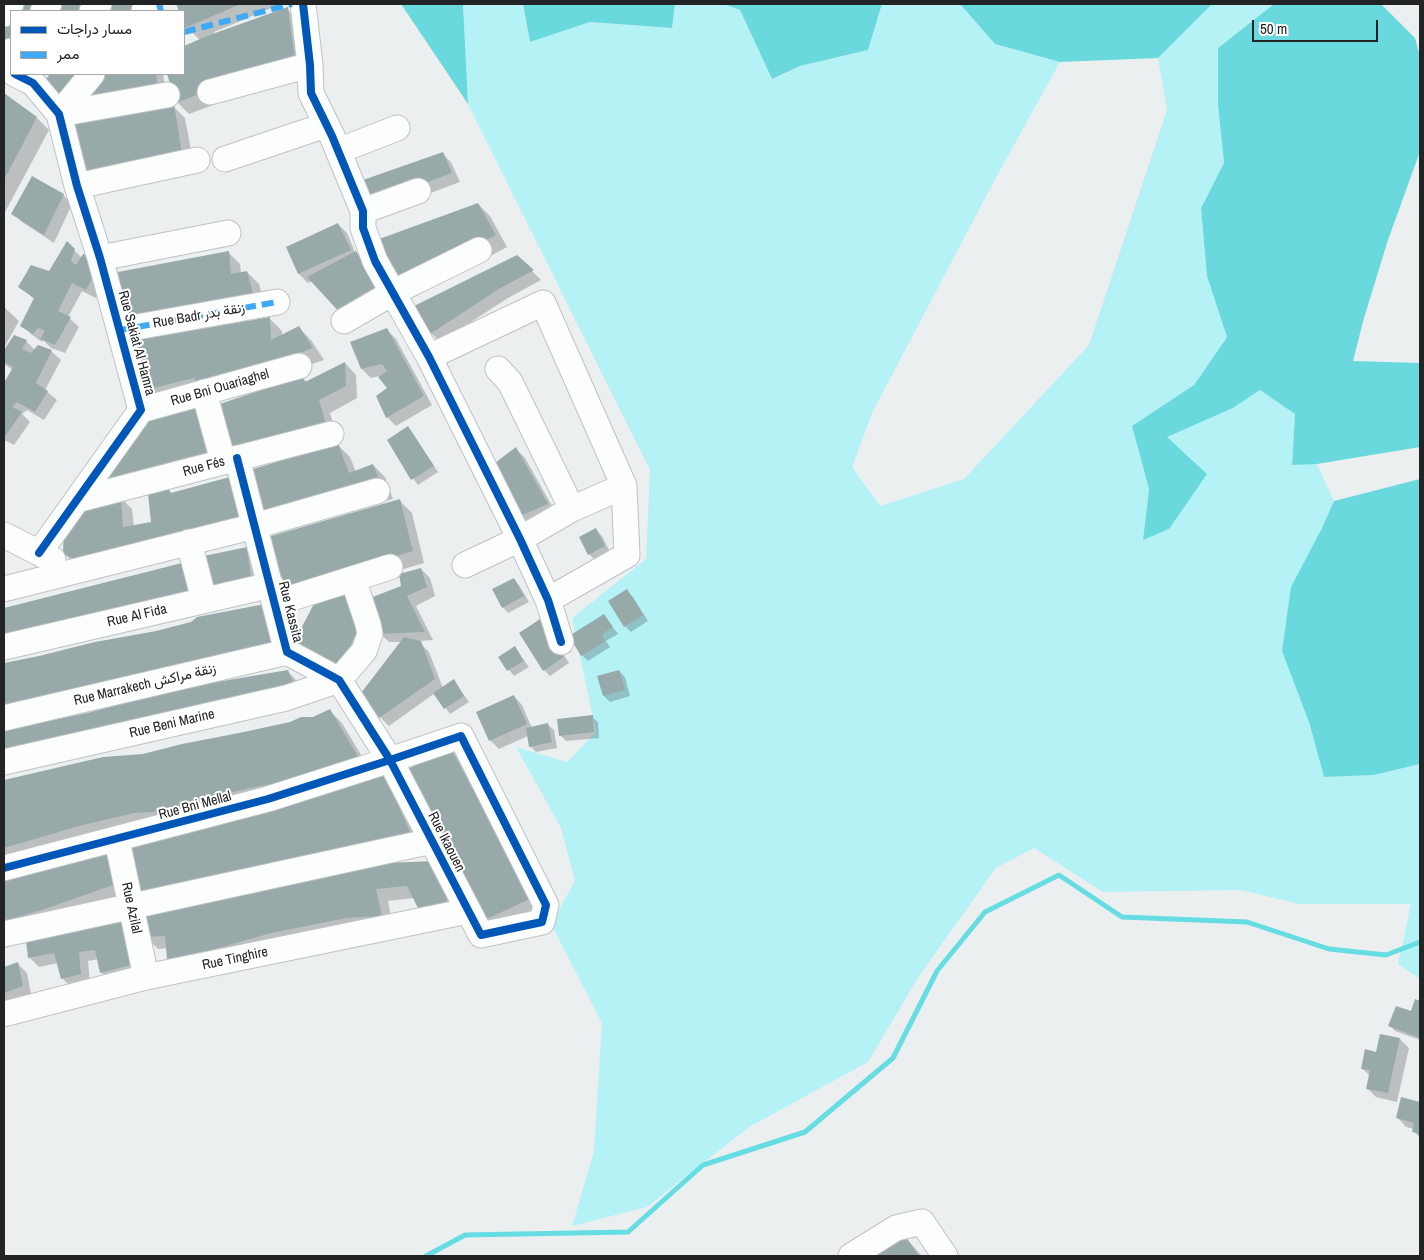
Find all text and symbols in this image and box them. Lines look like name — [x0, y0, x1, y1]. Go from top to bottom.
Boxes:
legend — [10, 10, 185, 75]
scale bar — [1254, 10, 1380, 42]
text: مسار دراجات — [57, 18, 132, 39]
text: 50 m — [1260, 18, 1287, 39]
text: ممر — [57, 43, 79, 64]
street label: Rue Sakiat Al Hamra — [114, 289, 158, 397]
street label: Rue Badr زنقة بدر — [152, 300, 246, 332]
street label: Rue Bni Ouariaghel — [169, 366, 271, 410]
street label: Rue Fés — [181, 453, 227, 481]
street label: Rue Kassita — [274, 580, 306, 644]
street label: Rue Al Fida — [106, 601, 168, 631]
street label: Rue Marrakech زنقة مراكش — [72, 660, 218, 710]
street label: Rue Beni Marine — [128, 706, 216, 742]
street label: Rue Bni Mellal — [157, 788, 233, 824]
street label: Rue Ikaouen — [424, 809, 468, 875]
street label: Rue Azilal — [117, 881, 145, 935]
street label: Rue Tinghire — [201, 944, 269, 974]

